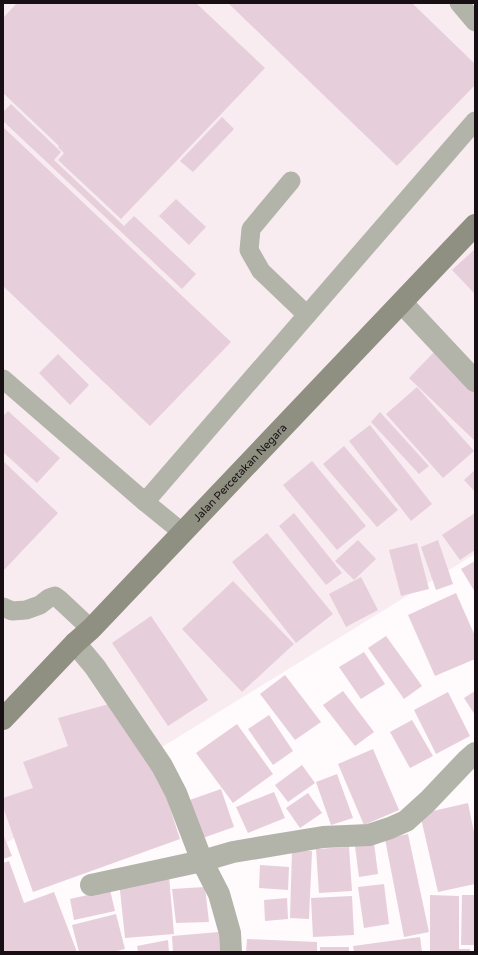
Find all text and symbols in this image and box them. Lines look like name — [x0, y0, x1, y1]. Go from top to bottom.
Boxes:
street label: Jalan Percetakan Negara — [191, 421, 290, 524]

